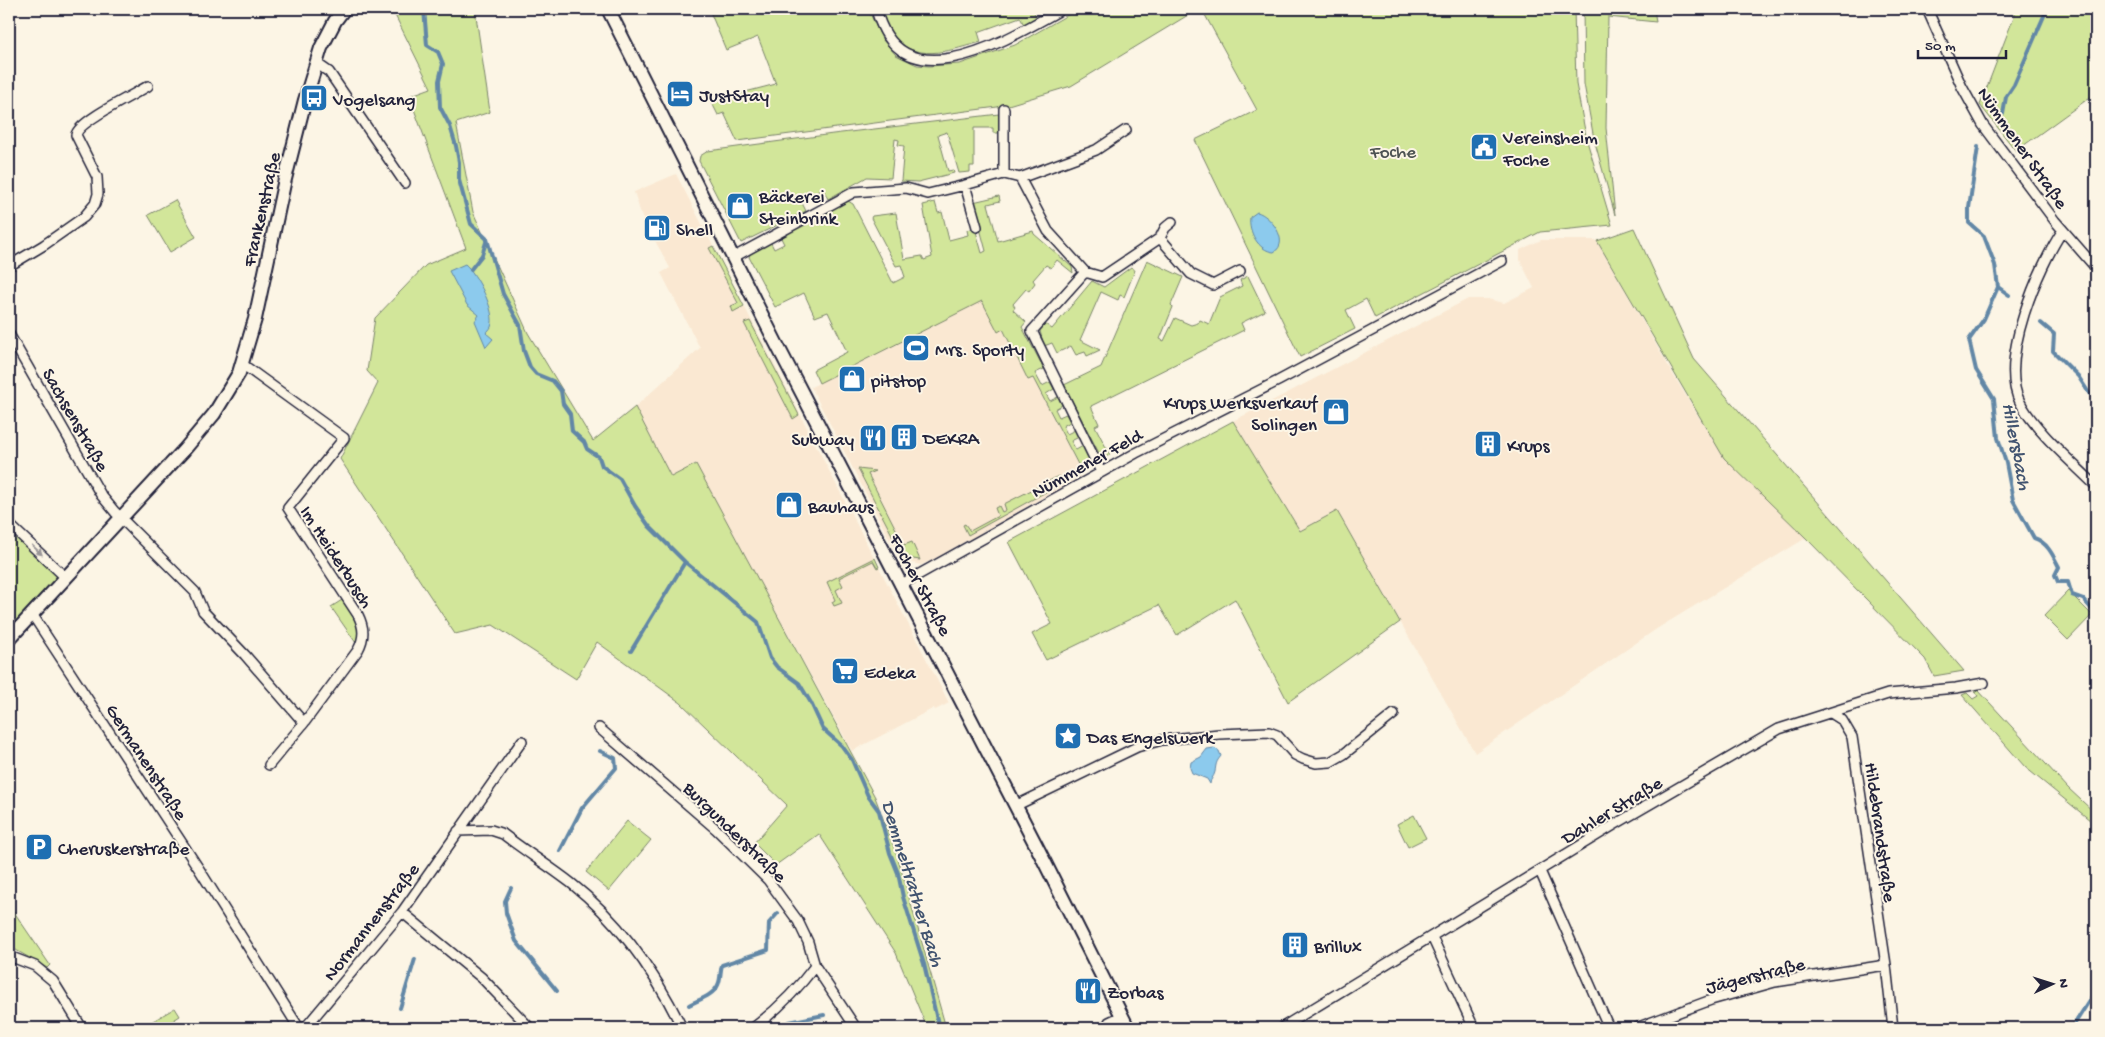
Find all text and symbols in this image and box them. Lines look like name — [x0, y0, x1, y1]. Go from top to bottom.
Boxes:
scale bar — [1918, 28, 2005, 60]
text: 50 m — [1925, 38, 1956, 56]
hotel icon: JustStay — [665, 79, 695, 109]
bus stop icon: Vogelsang — [299, 83, 329, 113]
street label: Nümmener Straße — [1971, 84, 2072, 214]
place label: JustStay — [699, 86, 770, 109]
place label: Vogelsang — [332, 90, 416, 113]
place label: Vereinsheim Foche — [1502, 128, 1598, 173]
public building icon: Vereinsheim Foche — [1469, 132, 1499, 162]
park label: Foche — [1369, 142, 1416, 165]
street label: Frankenstraße — [239, 150, 288, 270]
place label: Bäckerei Steinbrink — [758, 187, 838, 232]
shop icon: Bäckerei Steinbrink — [725, 191, 755, 221]
fuel station icon: Shell — [642, 213, 672, 243]
place label: Shell — [676, 220, 713, 243]
sports icon: Mrs. Sporty — [901, 333, 931, 363]
place label: Mrs. Sporty — [935, 340, 1025, 363]
shop icon: pitstop — [837, 364, 867, 394]
street label: Sachsenstraße — [35, 365, 113, 477]
place label: pitstop — [870, 371, 927, 394]
place label: Krups Werksverkauf Solingen — [1163, 393, 1319, 438]
shop icon: Krups Werksverkauf Solingen — [1321, 397, 1351, 427]
water label: Hillersbach — [1995, 401, 2034, 493]
building icon: DEKRA — [889, 422, 919, 452]
restaurant icon: Subway — [858, 423, 888, 453]
street label: Nümmener Feld — [1028, 424, 1149, 505]
place label: DEKRA — [921, 429, 981, 452]
building icon: Krups — [1473, 429, 1503, 459]
place label: Subway — [792, 430, 855, 453]
place label: Krups — [1507, 436, 1550, 459]
shop icon: Bauhaus — [774, 490, 804, 520]
place label: Bauhaus — [807, 497, 875, 520]
street label: Im Heiderbusch — [293, 502, 377, 613]
street label: Focher Straße — [882, 530, 956, 641]
one-way arrow — [31, 544, 43, 556]
supermarket icon: Edeka — [830, 656, 860, 686]
place label: Edeka — [864, 663, 917, 686]
street label: Germanenstraße — [99, 701, 191, 825]
place icon: Das Engelswerk — [1053, 721, 1083, 751]
place label: Das Engelswerk — [1085, 728, 1215, 751]
street label: Hildebrandstraße — [1857, 761, 1900, 904]
street label: Dahler Straße — [1556, 773, 1668, 852]
street label: Burgunderstraße — [676, 778, 790, 889]
water label: Demmeltrather Bach — [874, 798, 947, 970]
parking icon: Cheruskerstraße — [24, 832, 54, 862]
place label: Cheruskerstraße — [58, 839, 190, 862]
street label: Normannenstraße — [320, 859, 426, 987]
building icon: Brillux — [1280, 930, 1310, 960]
place label: Brillux — [1313, 937, 1362, 960]
street label: Jägerstraße — [1704, 954, 1808, 1001]
north arrow — [2028, 960, 2078, 1010]
restaurant icon: Zorbas — [1073, 976, 1103, 1006]
text: N — [2054, 978, 2071, 988]
place label: Zorbas — [1107, 983, 1164, 1006]

